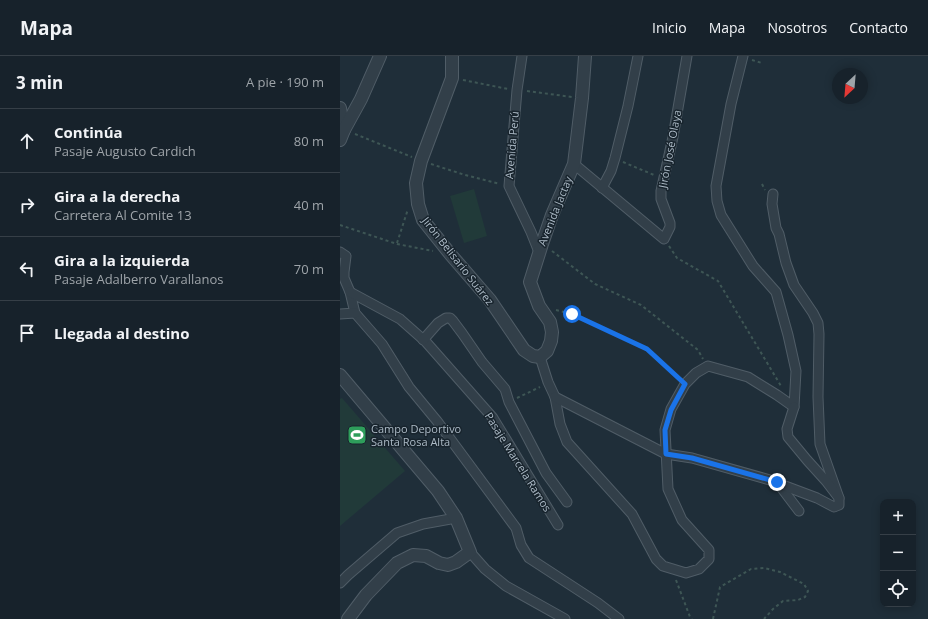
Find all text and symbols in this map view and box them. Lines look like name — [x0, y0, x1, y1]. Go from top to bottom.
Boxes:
text: Mapa — [20, 15, 73, 41]
text: Inicio — [652, 18, 687, 37]
text: Mapa — [709, 18, 745, 37]
text: Nosotros — [767, 18, 827, 37]
text: Contacto — [849, 18, 908, 37]
north arrow — [832, 68, 868, 104]
text: 3 min — [16, 71, 63, 94]
text: A pie · 190 m — [246, 73, 324, 91]
street label: Jirón José Olaya — [654, 109, 684, 190]
street label: Avenida Perú — [501, 110, 522, 179]
text: Continúa — [54, 122, 123, 142]
icon: ahead — [16, 130, 38, 152]
text: 80 m — [294, 132, 324, 150]
text: Pasaje Augusto Cardich — [54, 142, 196, 160]
street label: Avenida Jactay — [534, 173, 575, 248]
text: Gira a la derecha — [54, 186, 180, 206]
icon: right — [16, 194, 38, 216]
text: 40 m — [294, 196, 324, 214]
text: Carretera Al Comite 13 — [54, 206, 192, 224]
street label: Jirón Belisario Suárez — [419, 213, 498, 308]
text: Gira a la izquierda — [54, 250, 190, 270]
icon: left — [16, 258, 38, 280]
text: 70 m — [294, 260, 324, 278]
text: Pasaje Adalberro Varallanos — [54, 270, 223, 288]
route start — [563, 305, 581, 323]
icon: arrive — [16, 322, 38, 344]
text: Llegada al destino — [54, 323, 189, 343]
street label: Pasaje Marcela Ramos — [482, 409, 555, 514]
place label: Campo Deportivo Santa Rosa Alta — [371, 421, 462, 449]
sports icon: Campo Deportivo Santa Rosa Alta — [346, 424, 368, 446]
route end — [768, 473, 786, 491]
map controls — [880, 499, 916, 607]
button: + — [880, 499, 916, 535]
button: − — [880, 535, 916, 571]
button: locate — [880, 571, 916, 607]

